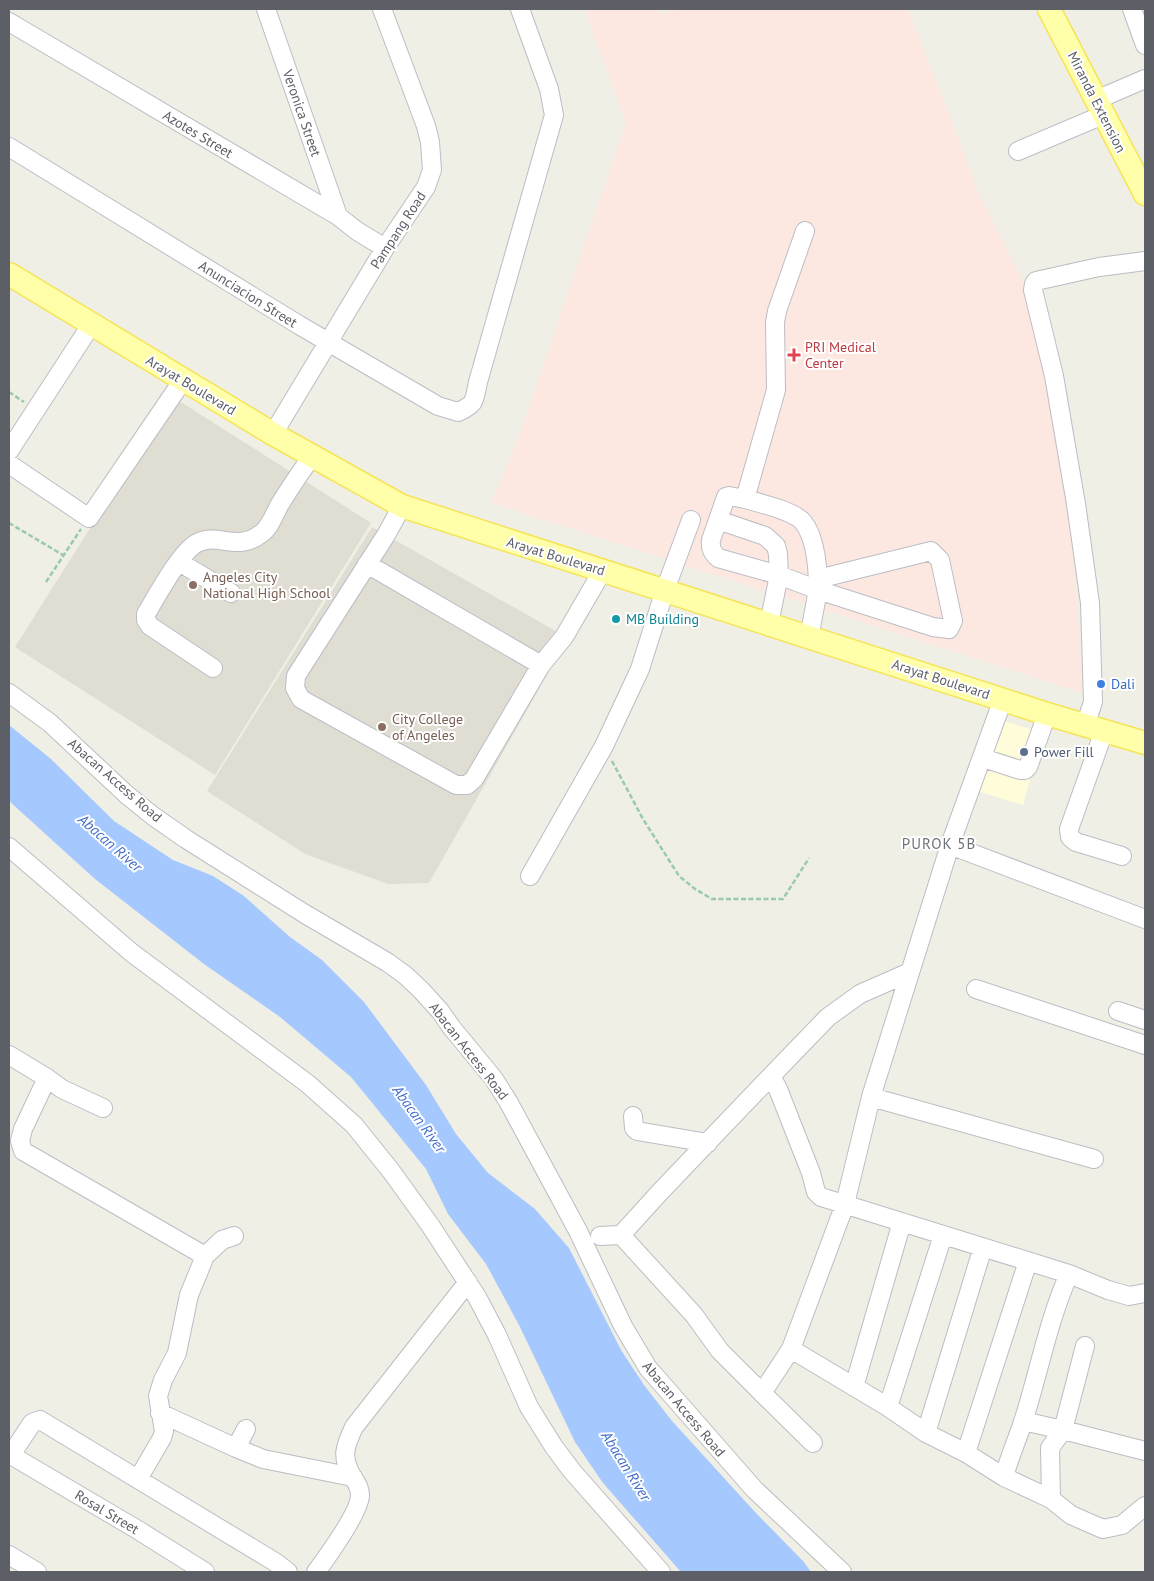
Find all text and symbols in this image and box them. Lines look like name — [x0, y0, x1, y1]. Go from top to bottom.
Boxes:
street label: Miranda Extension — [1064, 48, 1130, 156]
street label: Veronica Street — [278, 66, 325, 159]
street label: Azotes Street — [160, 106, 237, 162]
street label: Pampang Road — [366, 188, 430, 272]
street label: Anunciacion Street — [195, 256, 301, 332]
place label: PRI Medical Center — [805, 338, 876, 372]
marker: PRI Medical Center — [787, 348, 801, 362]
street label: Arayat Boulevard — [143, 351, 239, 419]
street label: Arayat Boulevard — [505, 532, 607, 580]
place label: Angeles City National High School — [203, 568, 330, 602]
marker: Angeles City National High School — [187, 579, 199, 591]
place label: MB Building — [626, 610, 699, 628]
marker: MB Building — [610, 613, 622, 625]
street label: Arayat Boulevard — [890, 655, 992, 703]
place label: Dali — [1111, 675, 1135, 693]
marker: Dali — [1095, 678, 1107, 690]
place label: City College of Angeles — [392, 710, 463, 744]
marker: City College of Angeles — [376, 721, 388, 733]
street label: Abacan Access Road — [64, 734, 166, 826]
place label: Power Fill — [1034, 743, 1094, 761]
marker: Power Fill — [1018, 746, 1030, 758]
water label: Abacan River — [74, 809, 147, 876]
district label: PUROK 5B — [902, 834, 976, 853]
street label: Abacan Access Road — [425, 999, 513, 1103]
water label: Abacan River — [388, 1080, 451, 1157]
street label: Abacan Access Road — [639, 1358, 729, 1460]
water label: Abacan River — [597, 1426, 656, 1505]
street label: Rosal Street — [72, 1486, 143, 1538]

